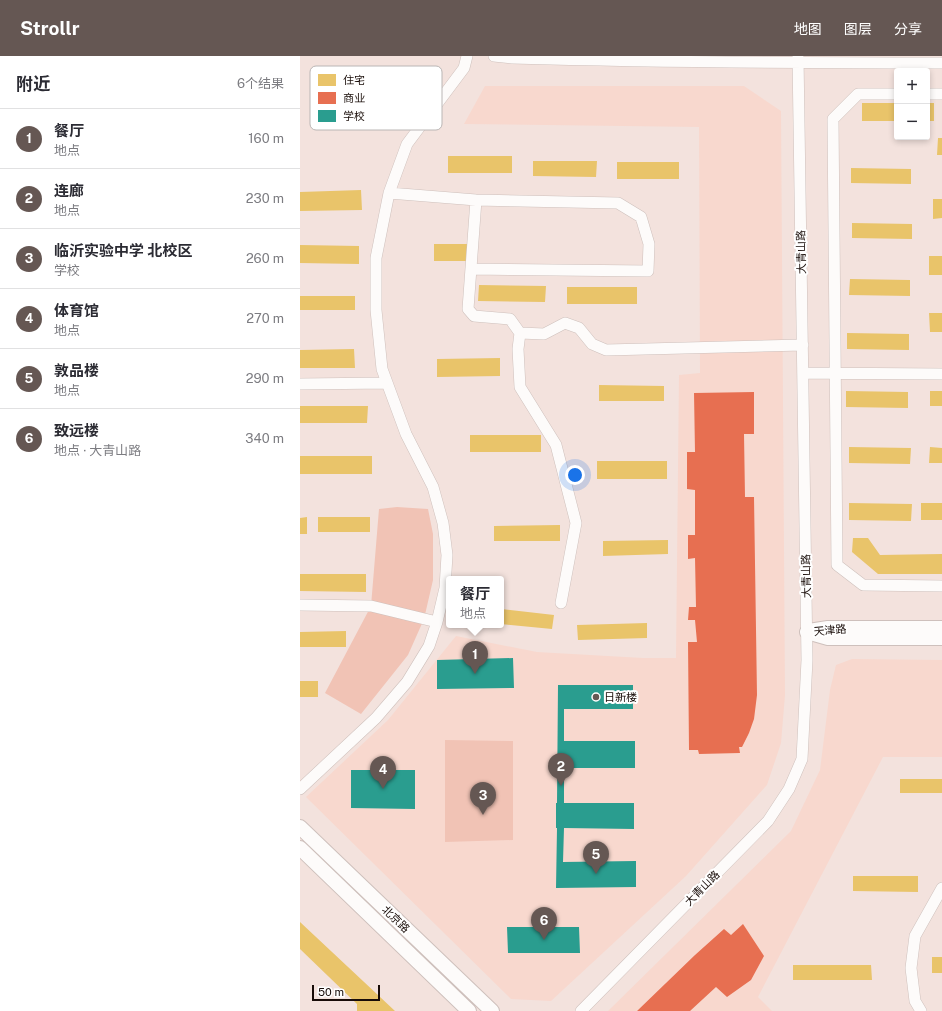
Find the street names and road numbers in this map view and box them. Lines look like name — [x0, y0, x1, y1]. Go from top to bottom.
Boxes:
street label: 大青山路 — [795, 230, 807, 274]
street label: 大青山路 — [800, 554, 812, 598]
street label: 天津路 — [813, 623, 847, 637]
street label: 大青山路 — [682, 868, 722, 908]
street label: 北京路 — [380, 903, 412, 935]

